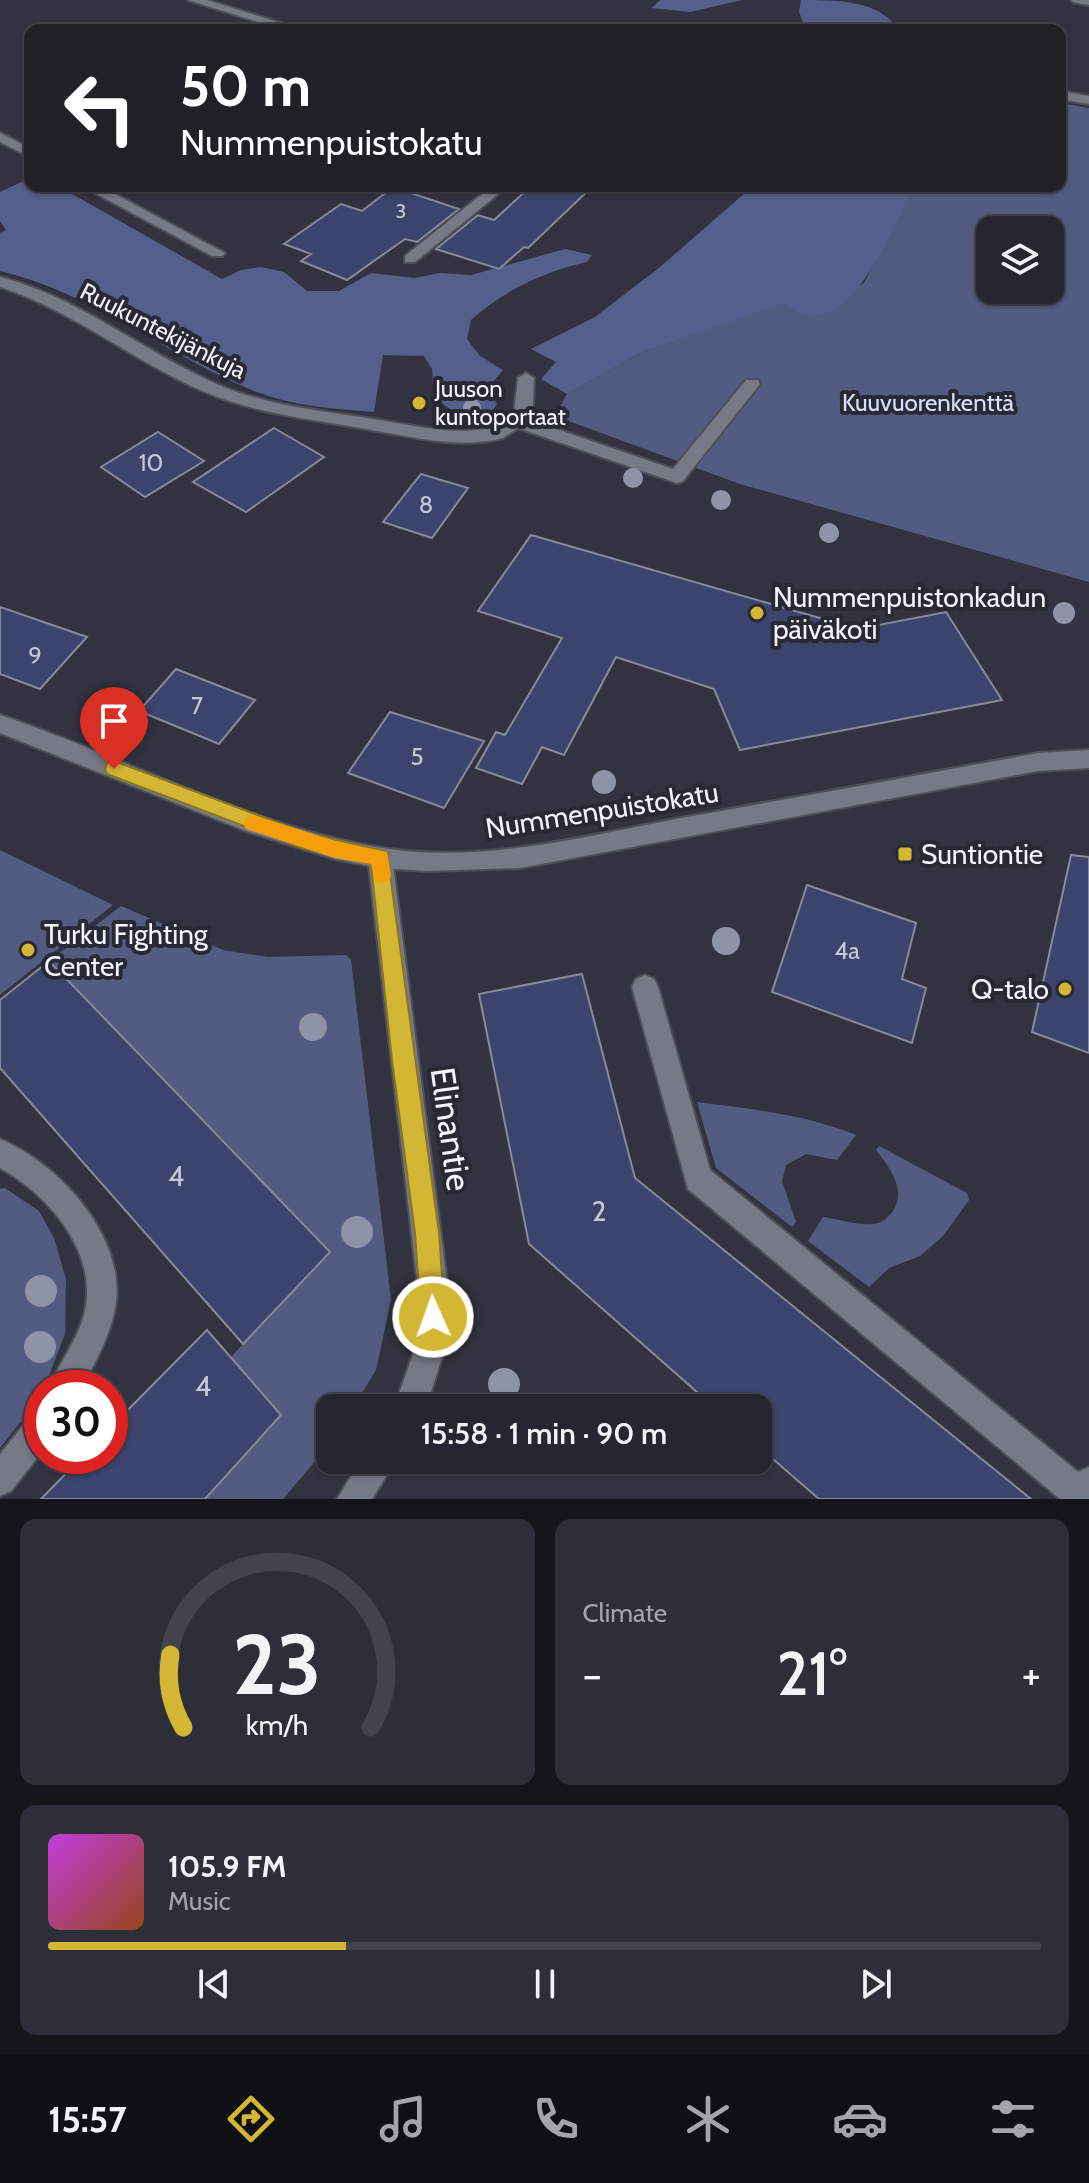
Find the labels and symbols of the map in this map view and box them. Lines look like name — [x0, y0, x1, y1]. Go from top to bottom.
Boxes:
house number: 3 — [396, 199, 406, 223]
street label: Ruukuntekijänkuja — [76, 276, 251, 385]
place label: Juuson kuntoportaat — [434, 374, 566, 431]
park label: Kuuvuorenkenttä — [842, 388, 1015, 417]
marker: Juuson kuntoportaat — [410, 394, 428, 412]
house number: 10 — [139, 448, 163, 477]
house number: 8 — [419, 490, 433, 519]
place label: Nummenpuistonkadun päiväkoti — [773, 580, 1046, 646]
marker: Nummenpuistonkadun päiväkoti — [748, 604, 766, 622]
house number: 9 — [28, 641, 42, 670]
pin — [80, 687, 148, 769]
house number: 7 — [191, 691, 203, 720]
house number: 5 — [411, 742, 423, 771]
street label: Nummenpuistokatu — [483, 775, 721, 845]
place label: Suntiontie — [921, 837, 1043, 871]
marker: Suntiontie — [896, 845, 914, 863]
place label: Turku Fighting Center — [44, 917, 209, 983]
house number: 4a — [834, 936, 860, 965]
marker: Turku Fighting Center — [19, 941, 37, 959]
place label: Q-talo — [971, 972, 1049, 1006]
marker: Q-talo — [1056, 980, 1074, 998]
street label: Elinantie — [422, 1065, 480, 1193]
house number: 4 — [168, 1159, 184, 1193]
house number: 2 — [592, 1194, 606, 1228]
position arrow — [391, 1275, 475, 1359]
house number: 4 — [195, 1369, 211, 1403]
speed limit sign: 30 — [24, 1370, 128, 1474]

